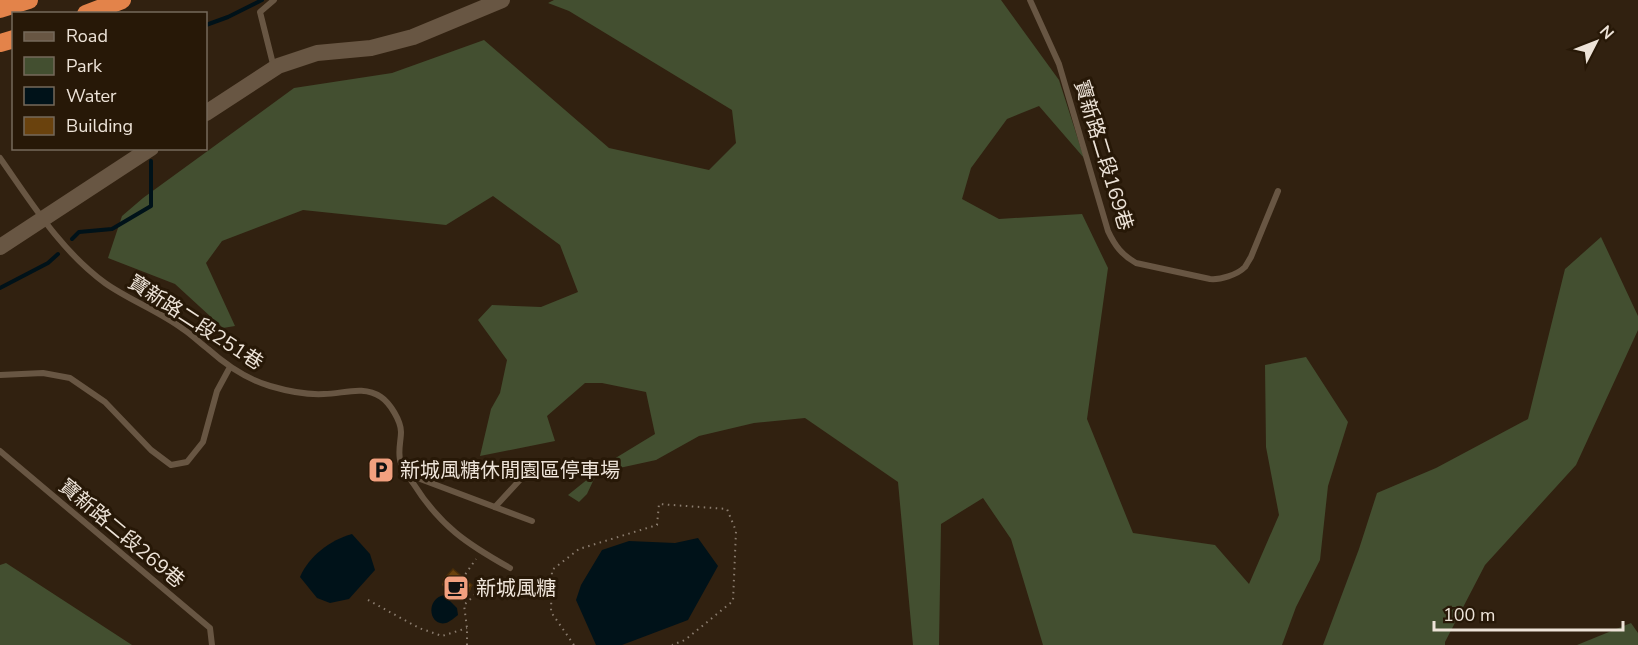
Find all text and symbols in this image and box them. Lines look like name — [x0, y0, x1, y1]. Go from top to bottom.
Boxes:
legend — [12, 12, 207, 150]
north arrow — [1566, 12, 1626, 72]
text: N — [1594, 21, 1619, 44]
text: Road — [66, 24, 108, 48]
text: Park — [66, 54, 103, 78]
street label: 寶新路二段169巷 — [1068, 77, 1139, 234]
text: Water — [66, 84, 117, 108]
text: Building — [66, 114, 133, 138]
street label: 寶新路二段251巷 — [123, 269, 268, 376]
parking icon: 新城風糖休閒園區停車場 — [366, 455, 396, 485]
place label: 新城風糖休閒園區停車場 — [400, 457, 620, 484]
street label: 寶新路二段269巷 — [53, 473, 190, 594]
cafe icon: 新城風糖 — [441, 573, 471, 603]
place label: 新城風糖 — [476, 575, 556, 602]
scale bar — [1434, 594, 1623, 632]
text: 100 m — [1443, 603, 1495, 627]

